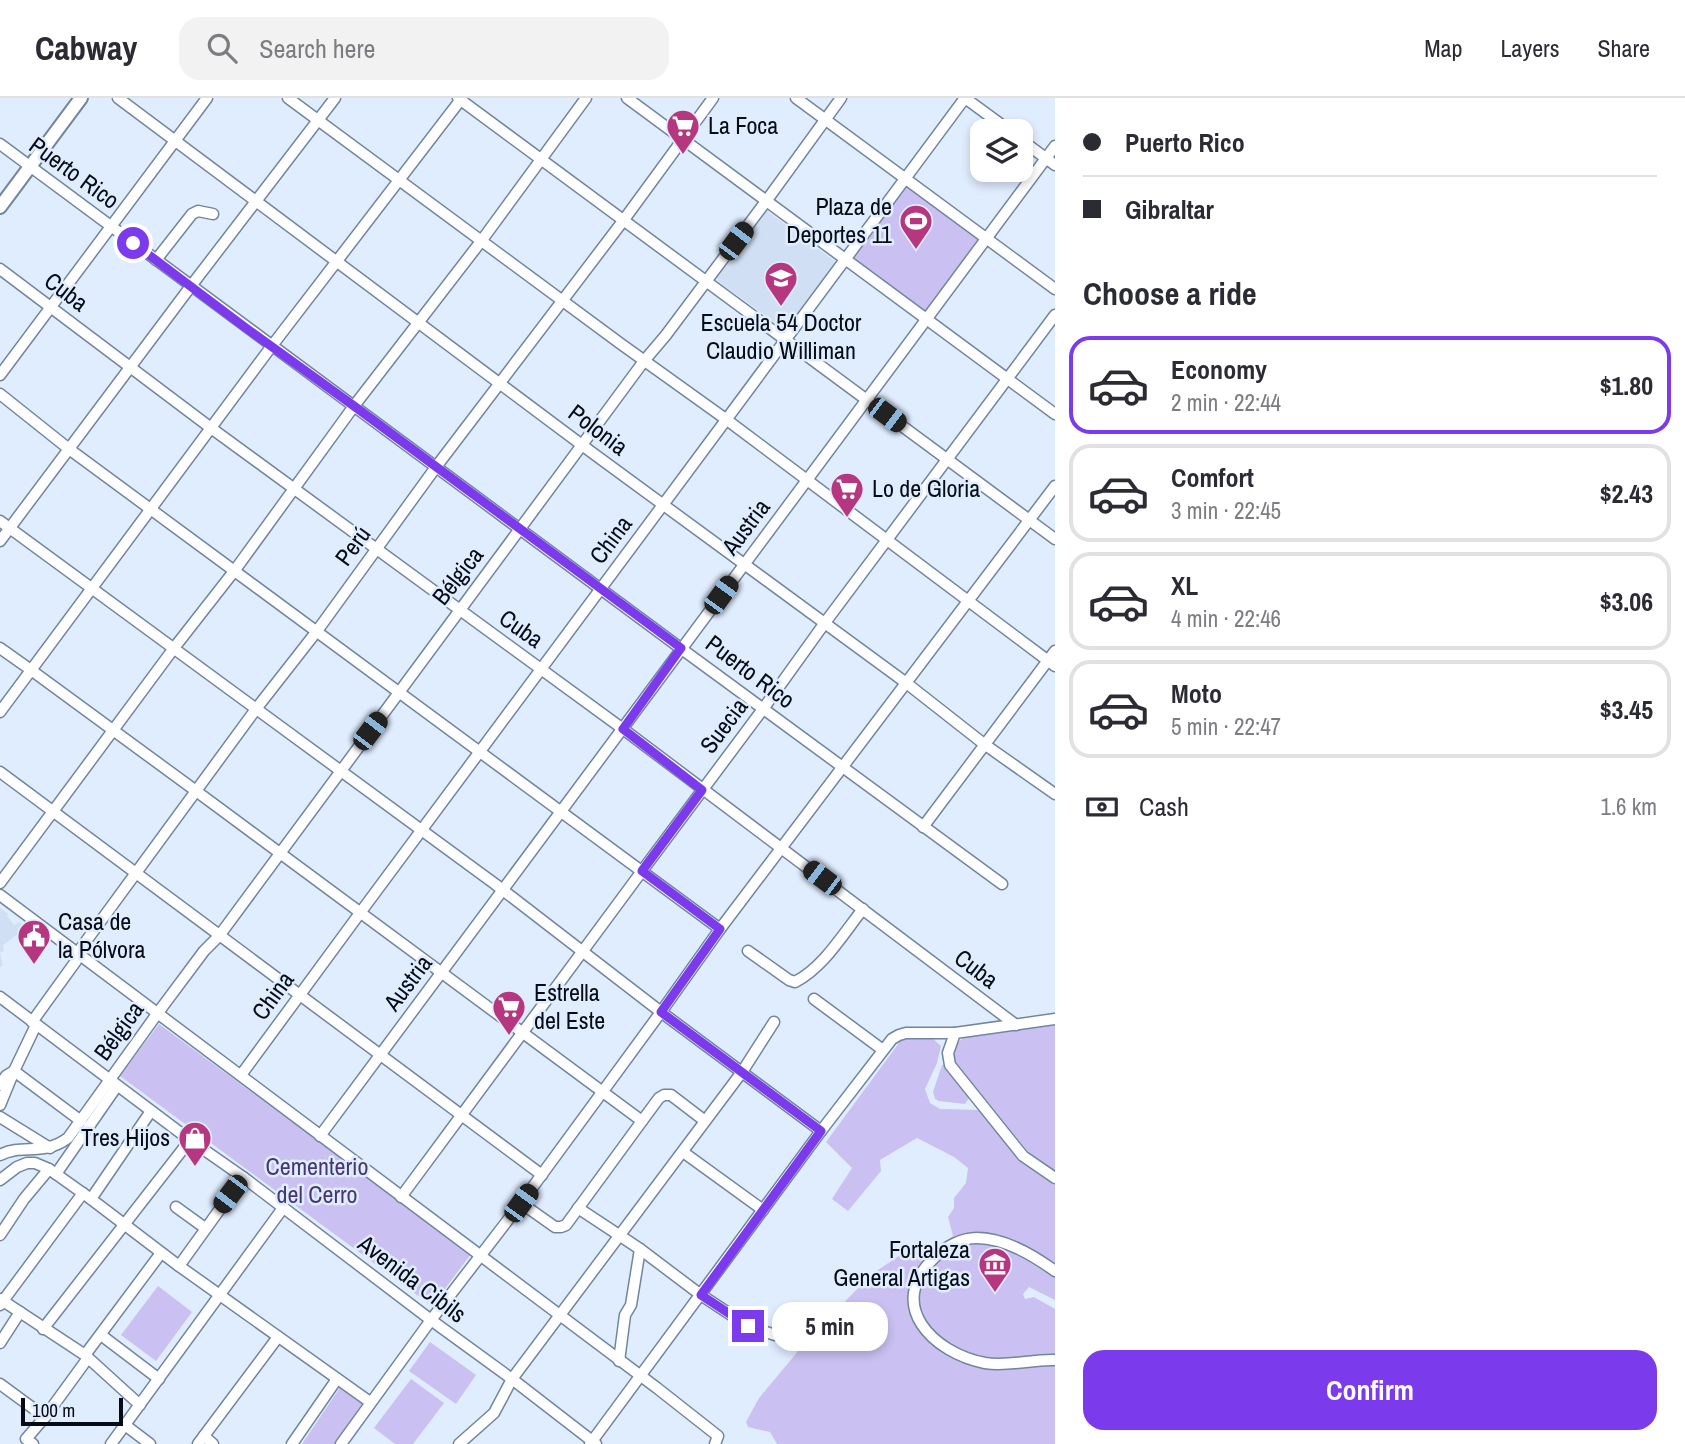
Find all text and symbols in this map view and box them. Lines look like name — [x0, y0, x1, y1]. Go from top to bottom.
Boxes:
search box — [179, 17, 669, 80]
text: Cabway — [35, 26, 137, 70]
icon: search — [203, 29, 241, 67]
text: Search here — [259, 31, 375, 66]
text: Map — [1424, 32, 1462, 64]
text: Layers — [1500, 32, 1559, 64]
text: Share — [1597, 32, 1650, 64]
supermarket icon: La Foca — [664, 107, 702, 156]
place label: La Foca — [708, 109, 778, 141]
map controls — [970, 119, 1033, 182]
button: layers — [970, 119, 1033, 182]
text: Puerto Rico — [1125, 125, 1245, 160]
street label: Puerto Rico — [23, 129, 126, 216]
place label: Plaza de Deportes 11 — [786, 190, 892, 250]
text: Gibraltar — [1125, 192, 1214, 227]
sports icon: Plaza de Deportes 11 — [897, 202, 935, 251]
car — [715, 218, 758, 264]
route start — [117, 227, 149, 259]
school or university icon: Escuela 54 Doctor Claudio Williman — [762, 259, 800, 308]
street label: Cuba — [38, 264, 95, 318]
text: Choose a ride — [1083, 272, 1257, 315]
place label: Escuela 54 Doctor Claudio Williman — [701, 306, 862, 366]
text: Economy — [1171, 352, 1267, 387]
icon: car — [1087, 354, 1150, 417]
text: $1.80 — [1600, 368, 1653, 403]
text: 2 min · 22:44 — [1171, 387, 1281, 418]
car — [864, 394, 911, 436]
street label: Polonia — [562, 396, 635, 462]
text: Comfort — [1171, 460, 1254, 495]
icon: car — [1087, 462, 1150, 525]
supermarket icon: Lo de Gloria — [828, 470, 866, 519]
place label: Lo de Gloria — [872, 472, 980, 504]
text: $2.43 — [1600, 476, 1653, 511]
street label: Austria — [713, 492, 777, 562]
text: 3 min · 22:45 — [1171, 495, 1281, 526]
street label: China — [582, 509, 639, 570]
street label: Perú — [327, 519, 377, 572]
street label: Bélgica — [424, 540, 490, 611]
text: XL — [1171, 568, 1198, 603]
icon: car — [1087, 570, 1150, 633]
car — [701, 572, 742, 618]
text: $3.06 — [1600, 584, 1653, 619]
street label: Cuba — [493, 602, 550, 655]
text: 4 min · 22:46 — [1171, 603, 1281, 634]
street label: Puerto Rico — [699, 627, 802, 715]
text: Moto — [1171, 676, 1222, 711]
icon: car — [1087, 678, 1150, 741]
street label: Suecia — [692, 691, 754, 759]
text: $3.45 — [1600, 692, 1653, 727]
car — [349, 708, 392, 754]
text: 5 min · 22:47 — [1171, 711, 1281, 742]
icon: cash — [1083, 788, 1121, 826]
text: Cash — [1139, 789, 1189, 824]
text: 1.6 km — [1600, 791, 1657, 822]
car — [799, 857, 846, 899]
place label: Casa de la Pólvora — [58, 905, 146, 965]
public building icon: Casa de la Pólvora — [15, 917, 53, 966]
street label: Cuba — [948, 941, 1005, 995]
street label: Austria — [375, 948, 439, 1018]
street label: China — [244, 965, 301, 1026]
place label: Estrella del Este — [534, 976, 605, 1036]
supermarket icon: Estrella del Este — [490, 988, 528, 1037]
street label: Bélgica — [86, 994, 150, 1066]
shop icon: Tres Hijos — [176, 1119, 214, 1168]
place label: Tres Hijos — [81, 1121, 170, 1153]
park label: Cementerio del Cerro — [266, 1150, 368, 1210]
car — [209, 1171, 252, 1217]
car — [501, 1180, 542, 1226]
street label: Avenida Cibils — [351, 1226, 473, 1329]
place label: Fortaleza General Artigas — [833, 1233, 970, 1293]
museum icon: Fortaleza General Artigas — [976, 1245, 1014, 1294]
callout: 5 min — [772, 1302, 888, 1350]
route end — [732, 1310, 764, 1342]
text: 5 min — [805, 1311, 855, 1342]
button: Confirm — [1083, 1350, 1657, 1430]
scale bar — [21, 1395, 122, 1427]
text: 100 m — [32, 1397, 75, 1423]

